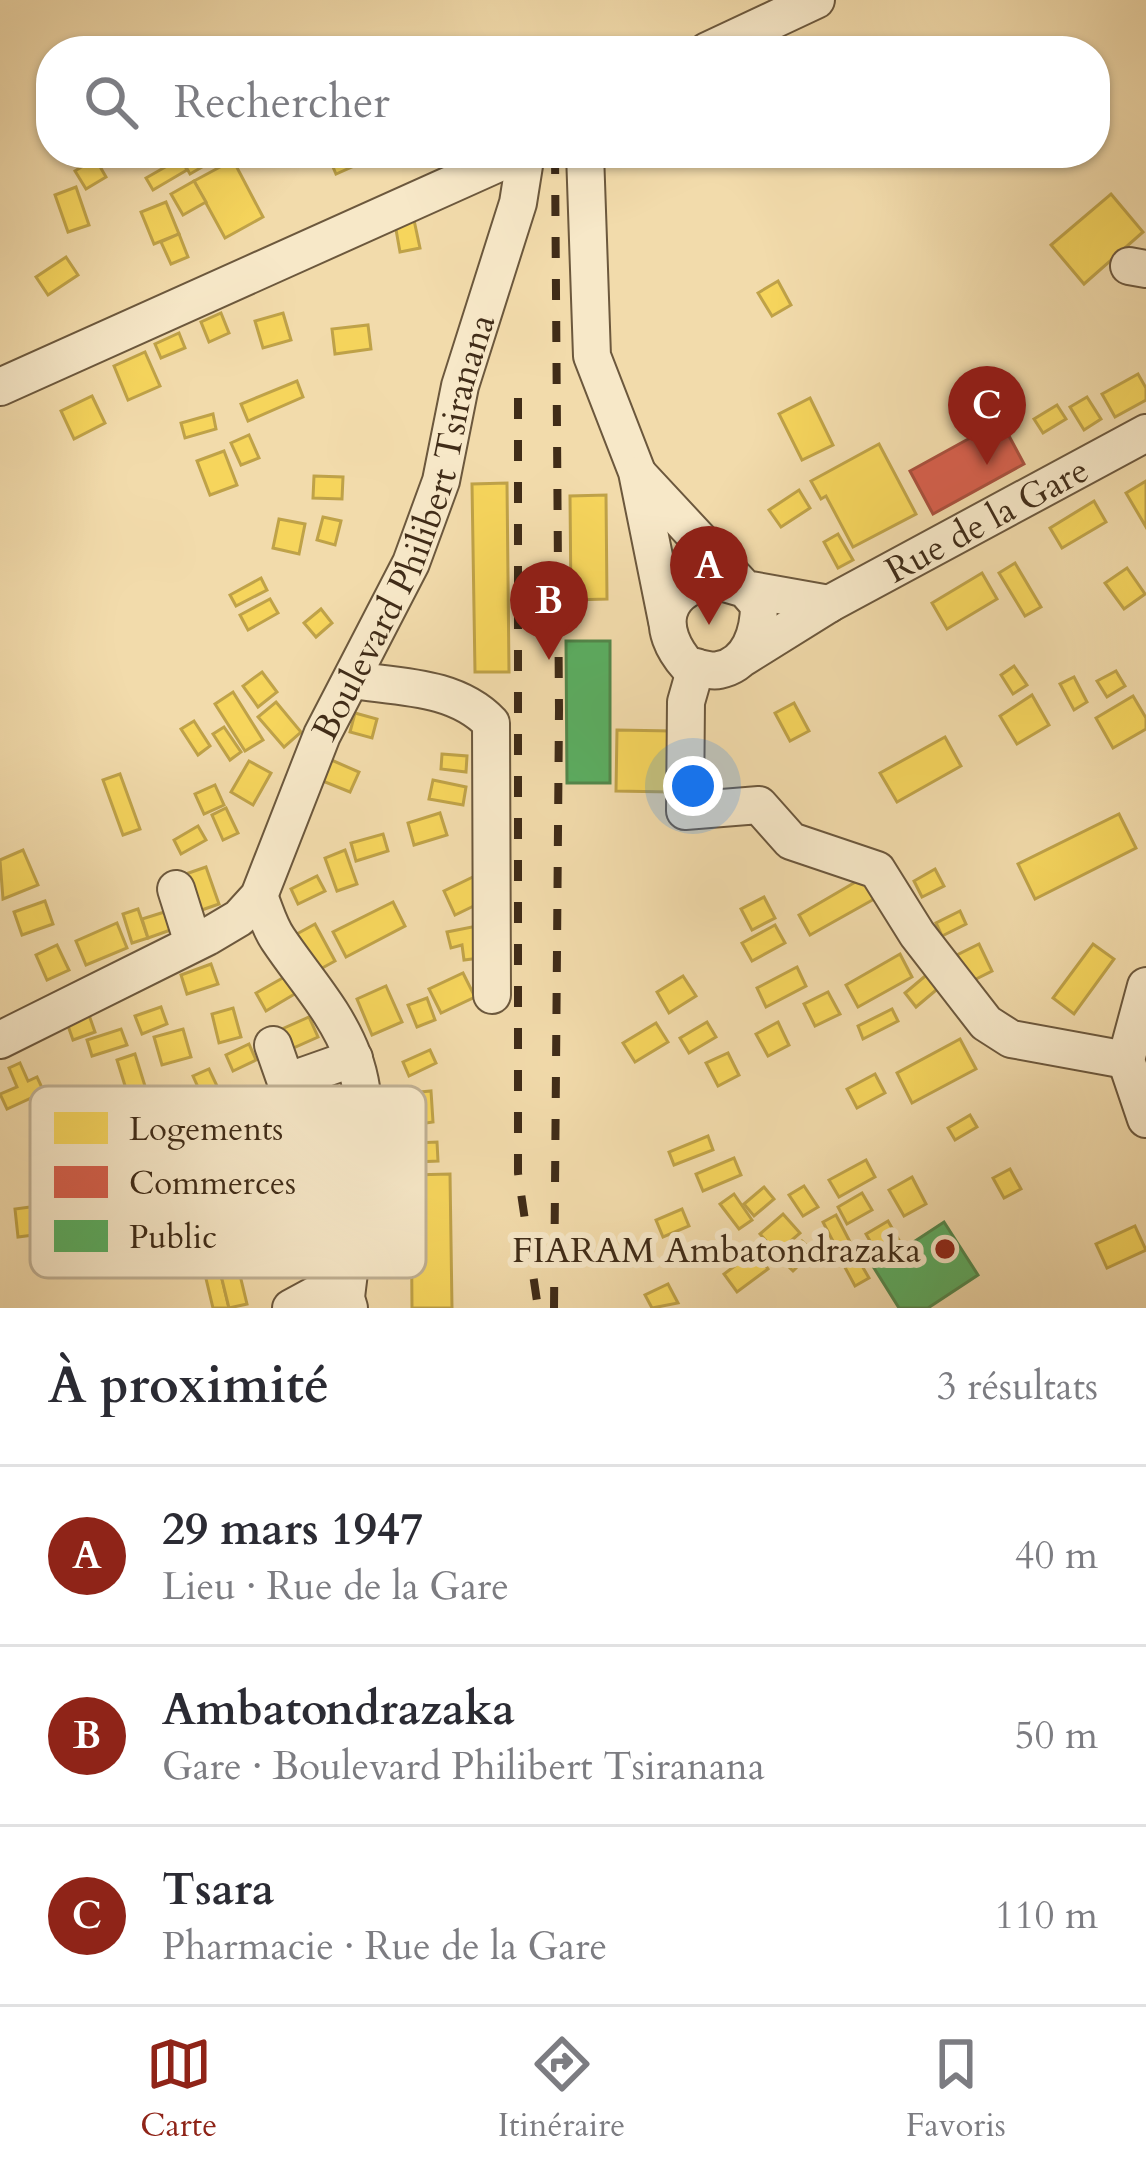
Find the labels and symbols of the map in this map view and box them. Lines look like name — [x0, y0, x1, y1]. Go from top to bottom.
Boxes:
street label: Boulevard Philibert Tsiranana — [300, 308, 507, 749]
pin: C — [948, 366, 1026, 465]
street label: Rue de la Gare — [877, 446, 1097, 595]
pin: A — [670, 526, 748, 625]
pin: B — [510, 561, 588, 660]
your location — [663, 756, 723, 816]
legend — [30, 1086, 426, 1278]
text: Logements — [129, 1107, 283, 1152]
text: Commerces — [129, 1161, 296, 1206]
text: Public — [129, 1215, 217, 1260]
place label: FIARAM Ambatondrazaka — [512, 1226, 921, 1275]
marker: FIARAM Ambatondrazaka — [932, 1236, 958, 1262]

